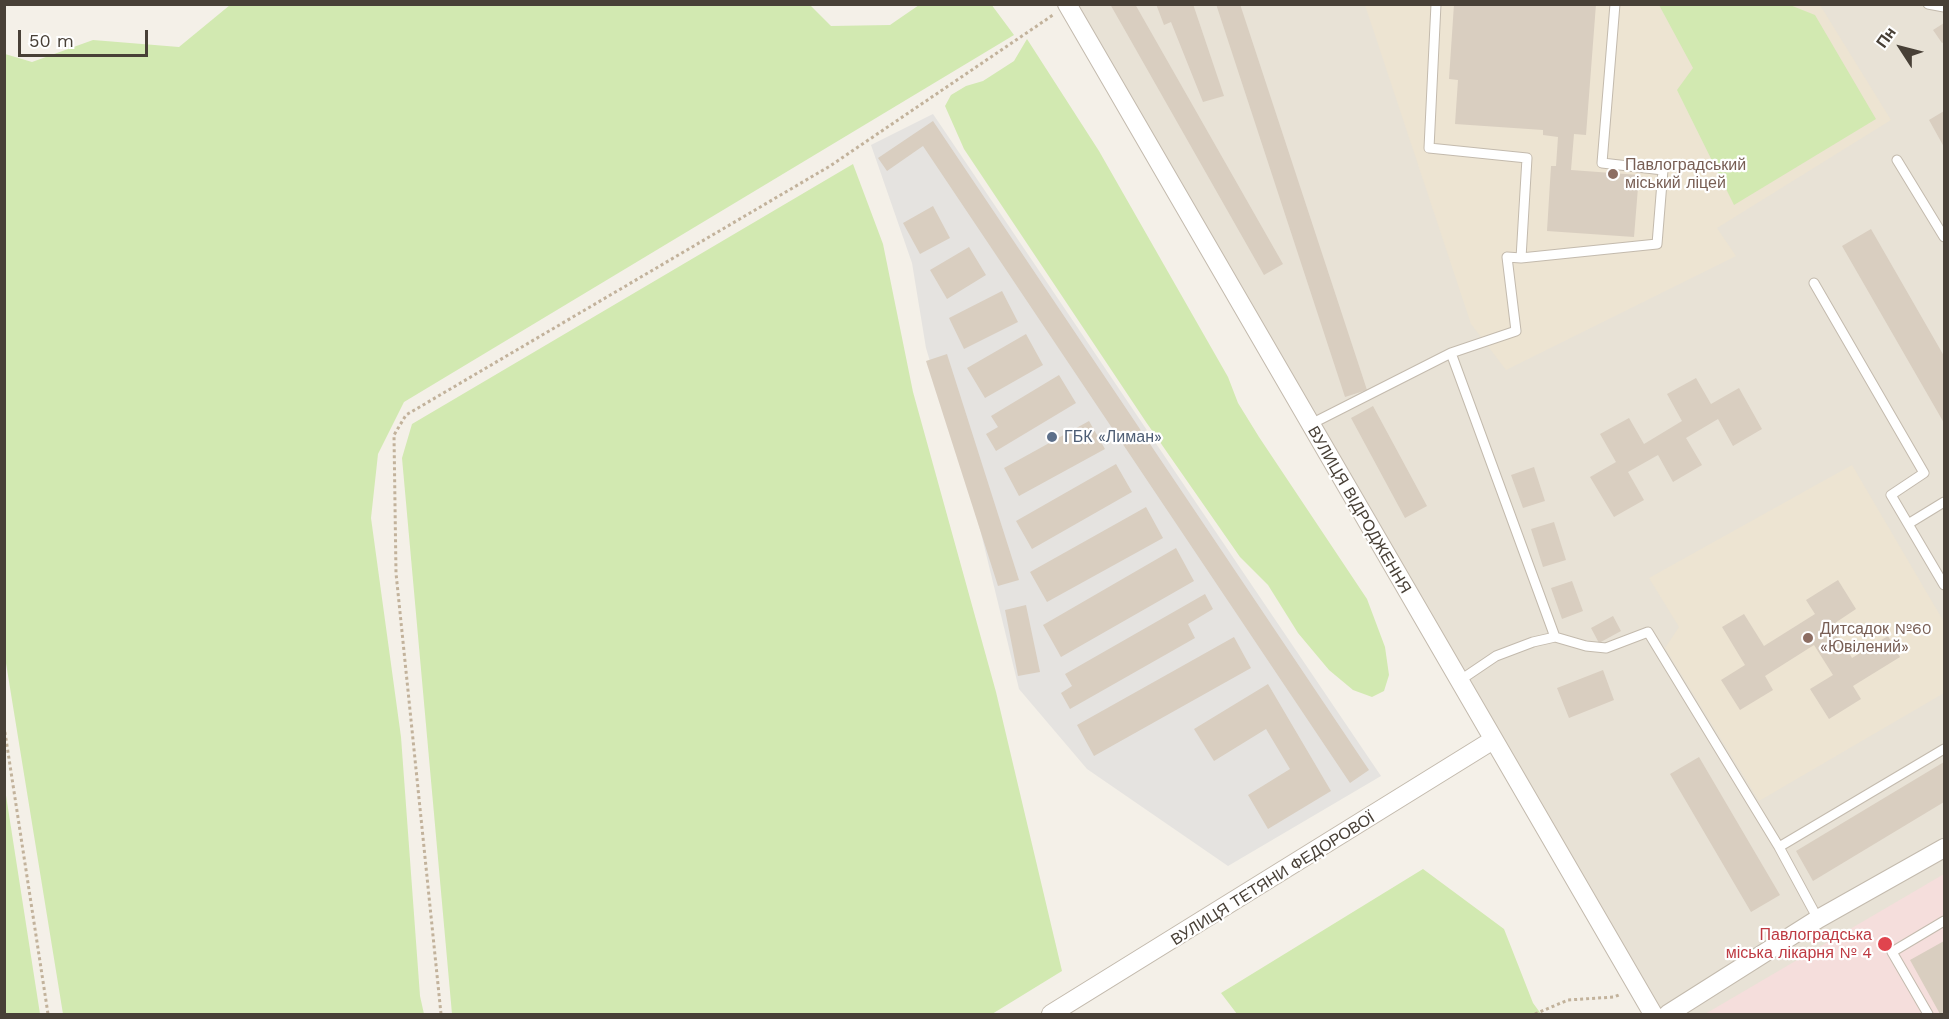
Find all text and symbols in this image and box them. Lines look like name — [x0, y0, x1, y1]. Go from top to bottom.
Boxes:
scale bar — [21, 18, 152, 56]
north arrow — [1871, 18, 1931, 78]
text: Пн — [1872, 23, 1900, 51]
text: 50 m — [29, 30, 74, 51]
place label: Павлоградський міський ліцей — [1625, 155, 1746, 193]
marker: Павлоградський міський ліцей — [1606, 167, 1620, 181]
street label: ВУЛИЦЯ ВІДРОДЖЕННЯ — [1303, 423, 1415, 597]
place label: ГБК «Лиман» — [1064, 427, 1162, 447]
marker: ГБК «Лиман» — [1045, 430, 1059, 444]
place label: Дитсадок №60 «Ювілений» — [1820, 619, 1932, 657]
marker: Дитсадок №60 «Ювілений» — [1801, 631, 1815, 645]
street label: ВУЛИЦЯ ТЕТЯНИ ФЕДОРОВОЇ — [1168, 808, 1378, 950]
place label: Павлоградська міська лікарня № 4 — [1726, 925, 1872, 963]
marker: Павлоградська міська лікарня № 4 — [1876, 935, 1894, 953]

